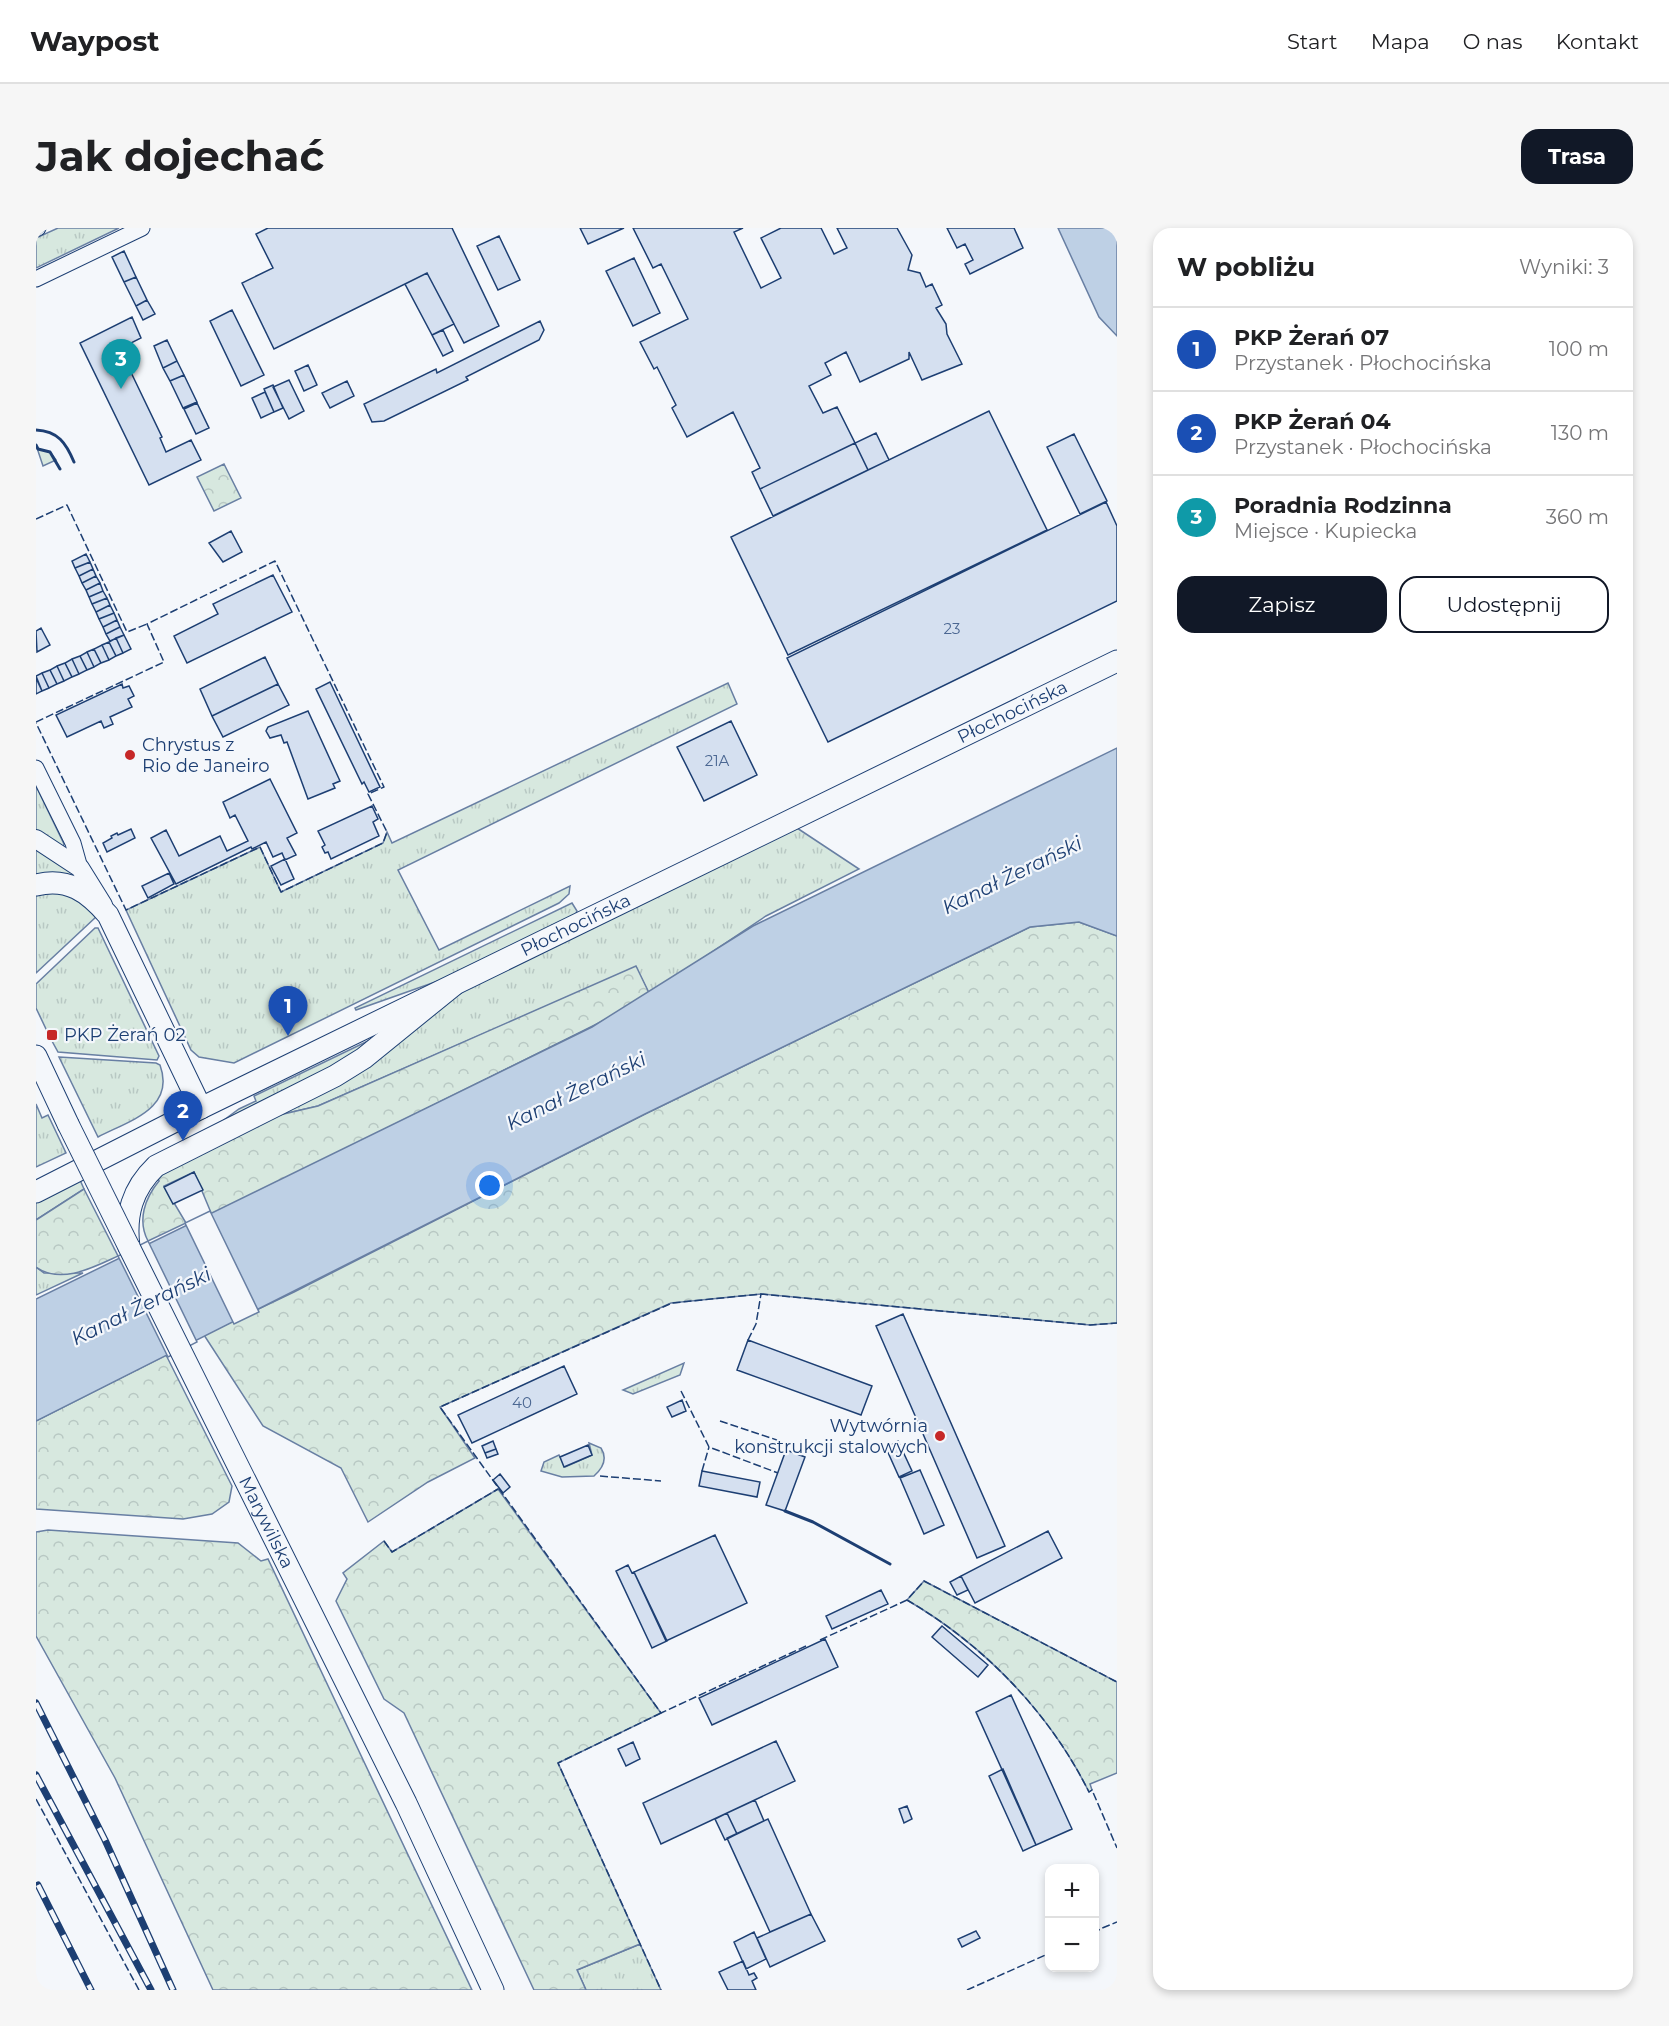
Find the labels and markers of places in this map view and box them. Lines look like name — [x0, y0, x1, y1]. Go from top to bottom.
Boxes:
pin: 3 — [102, 340, 140, 389]
place label: Chrystus z Rio de Janeiro — [142, 734, 269, 777]
marker: Chrystus z Rio de Janeiro — [123, 748, 137, 762]
pin: 1 — [268, 986, 308, 1036]
place label: PKP Żerań 02 — [64, 1024, 186, 1046]
marker: PKP Żerań 02 — [45, 1028, 59, 1042]
pin: 2 — [164, 1092, 202, 1141]
place label: Wytwórnia konstrukcji stalowych — [734, 1415, 928, 1458]
marker: Wytwórnia konstrukcji stalowych — [933, 1429, 947, 1443]

